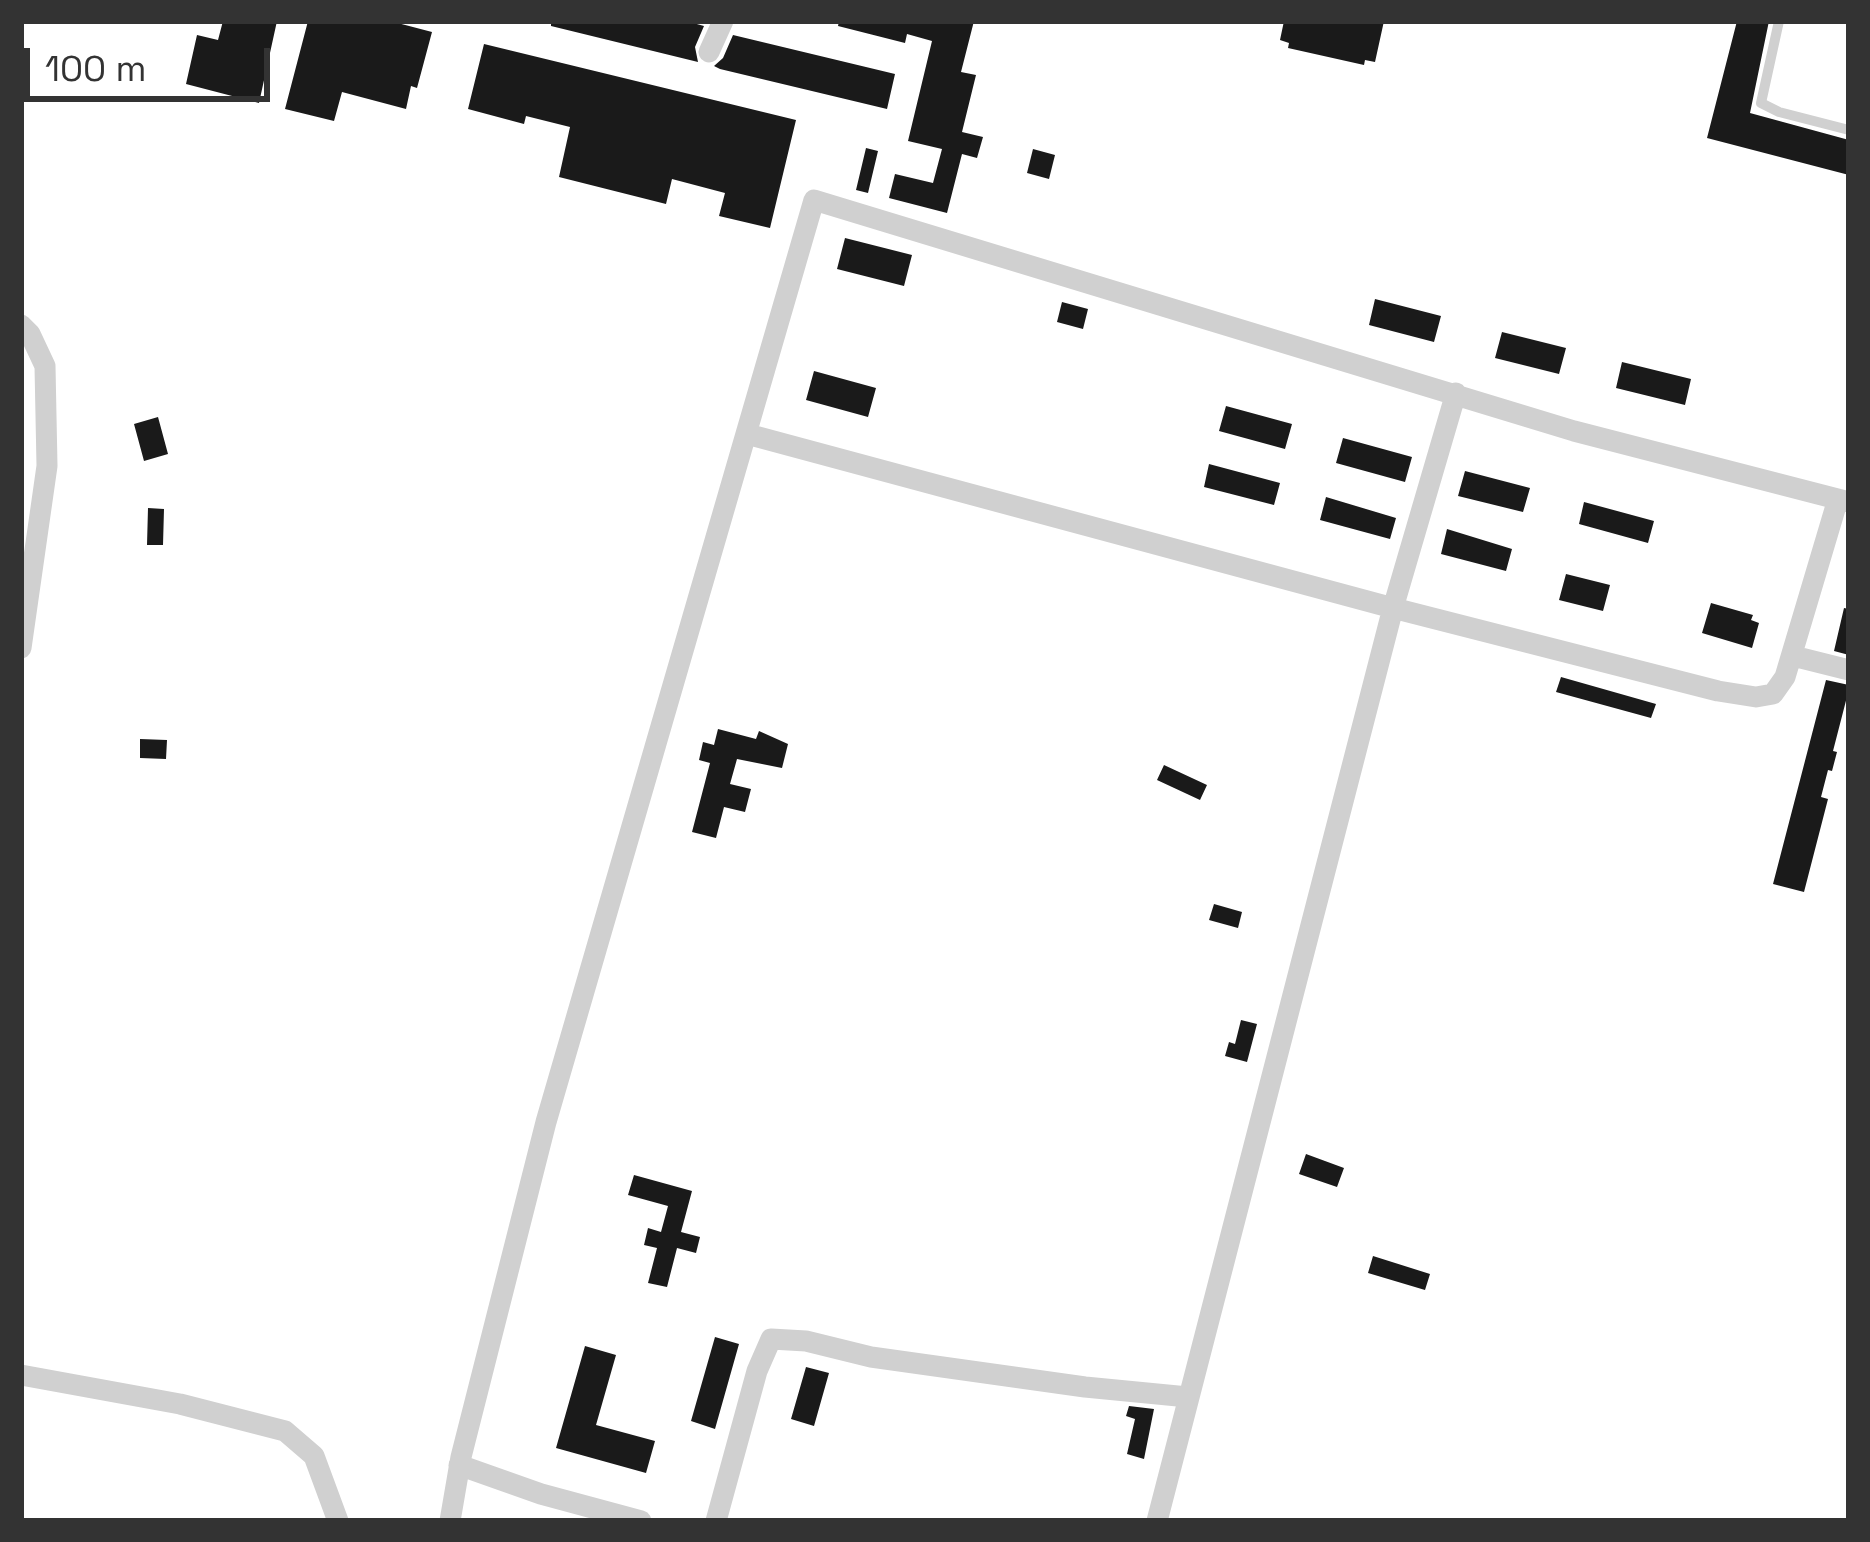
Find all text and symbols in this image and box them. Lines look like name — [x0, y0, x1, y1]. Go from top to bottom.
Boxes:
scale bar — [30, 24, 276, 98]
text: 100 m — [45, 46, 146, 92]

